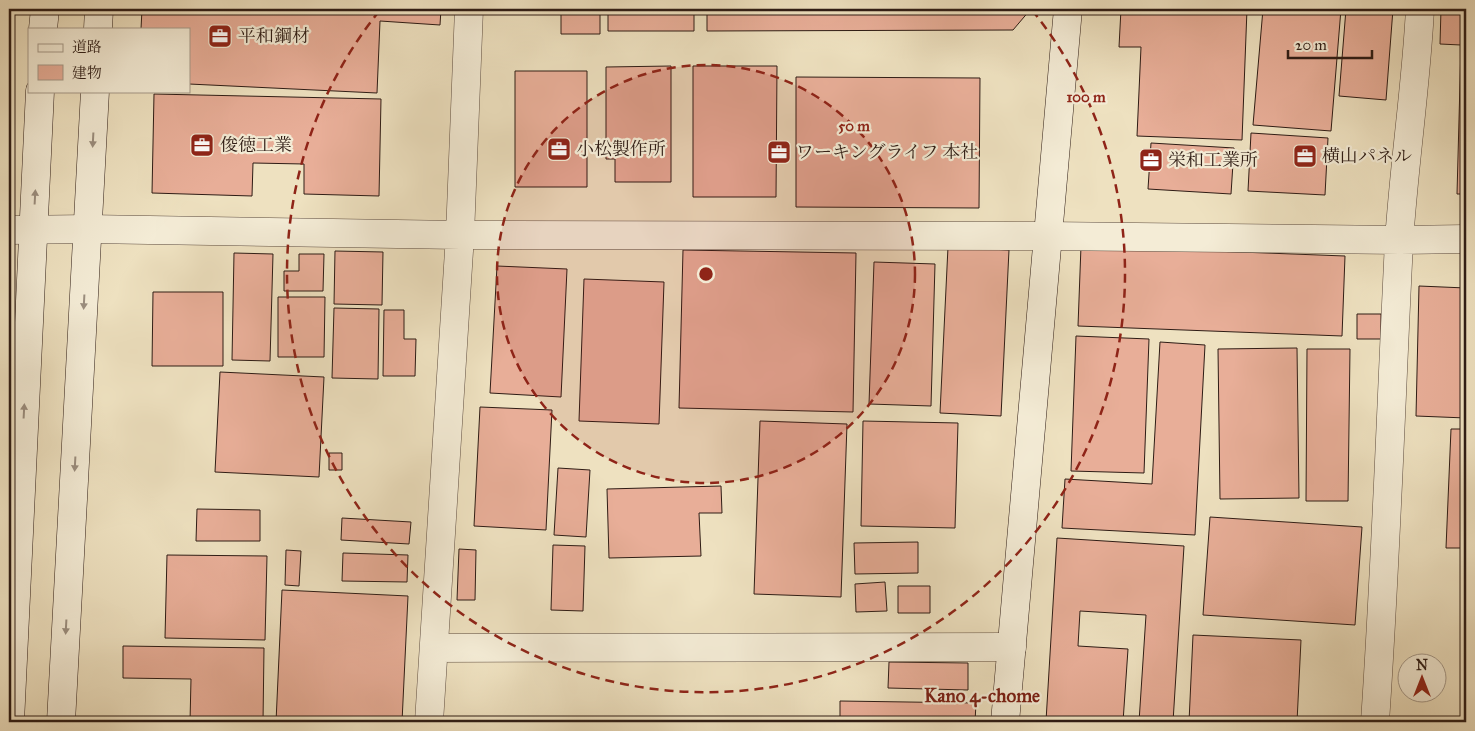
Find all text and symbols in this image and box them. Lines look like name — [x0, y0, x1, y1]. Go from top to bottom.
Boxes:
office icon: 平和鋼材 — [207, 23, 233, 49]
place label: 平和鋼材 — [238, 25, 310, 47]
legend — [28, 28, 190, 92]
scale bar — [1288, 28, 1371, 60]
text: 20 m — [1295, 36, 1327, 54]
text: 道路 — [72, 38, 102, 56]
text: 建物 — [72, 64, 102, 82]
text: 100 m — [1066, 88, 1106, 106]
text: 50 m — [838, 117, 870, 135]
one-way arrow — [88, 132, 96, 148]
office icon: 俊徳工業 — [189, 132, 215, 158]
place label: 俊徳工業 — [220, 134, 292, 156]
office icon: 小松製作所 — [546, 136, 572, 162]
place label: 小松製作所 — [576, 138, 666, 160]
office icon: ワーキングライフ 本社 — [766, 139, 792, 165]
place label: ワーキングライフ 本社 — [796, 141, 978, 163]
office icon: 横山パネル — [1292, 143, 1318, 169]
place label: 横山パネル — [1322, 145, 1412, 167]
office icon: 栄和工業所 — [1138, 147, 1164, 173]
place label: 栄和工業所 — [1168, 149, 1258, 171]
one-way arrow — [31, 188, 39, 204]
centre of rings — [697, 265, 715, 283]
one-way arrow — [80, 294, 88, 310]
one-way arrow — [21, 403, 29, 419]
one-way arrow — [71, 457, 79, 473]
one-way arrow — [61, 619, 69, 635]
north arrow — [1398, 654, 1448, 704]
text: N — [1416, 657, 1428, 674]
district label: Kano 4-chome — [924, 684, 1040, 708]

